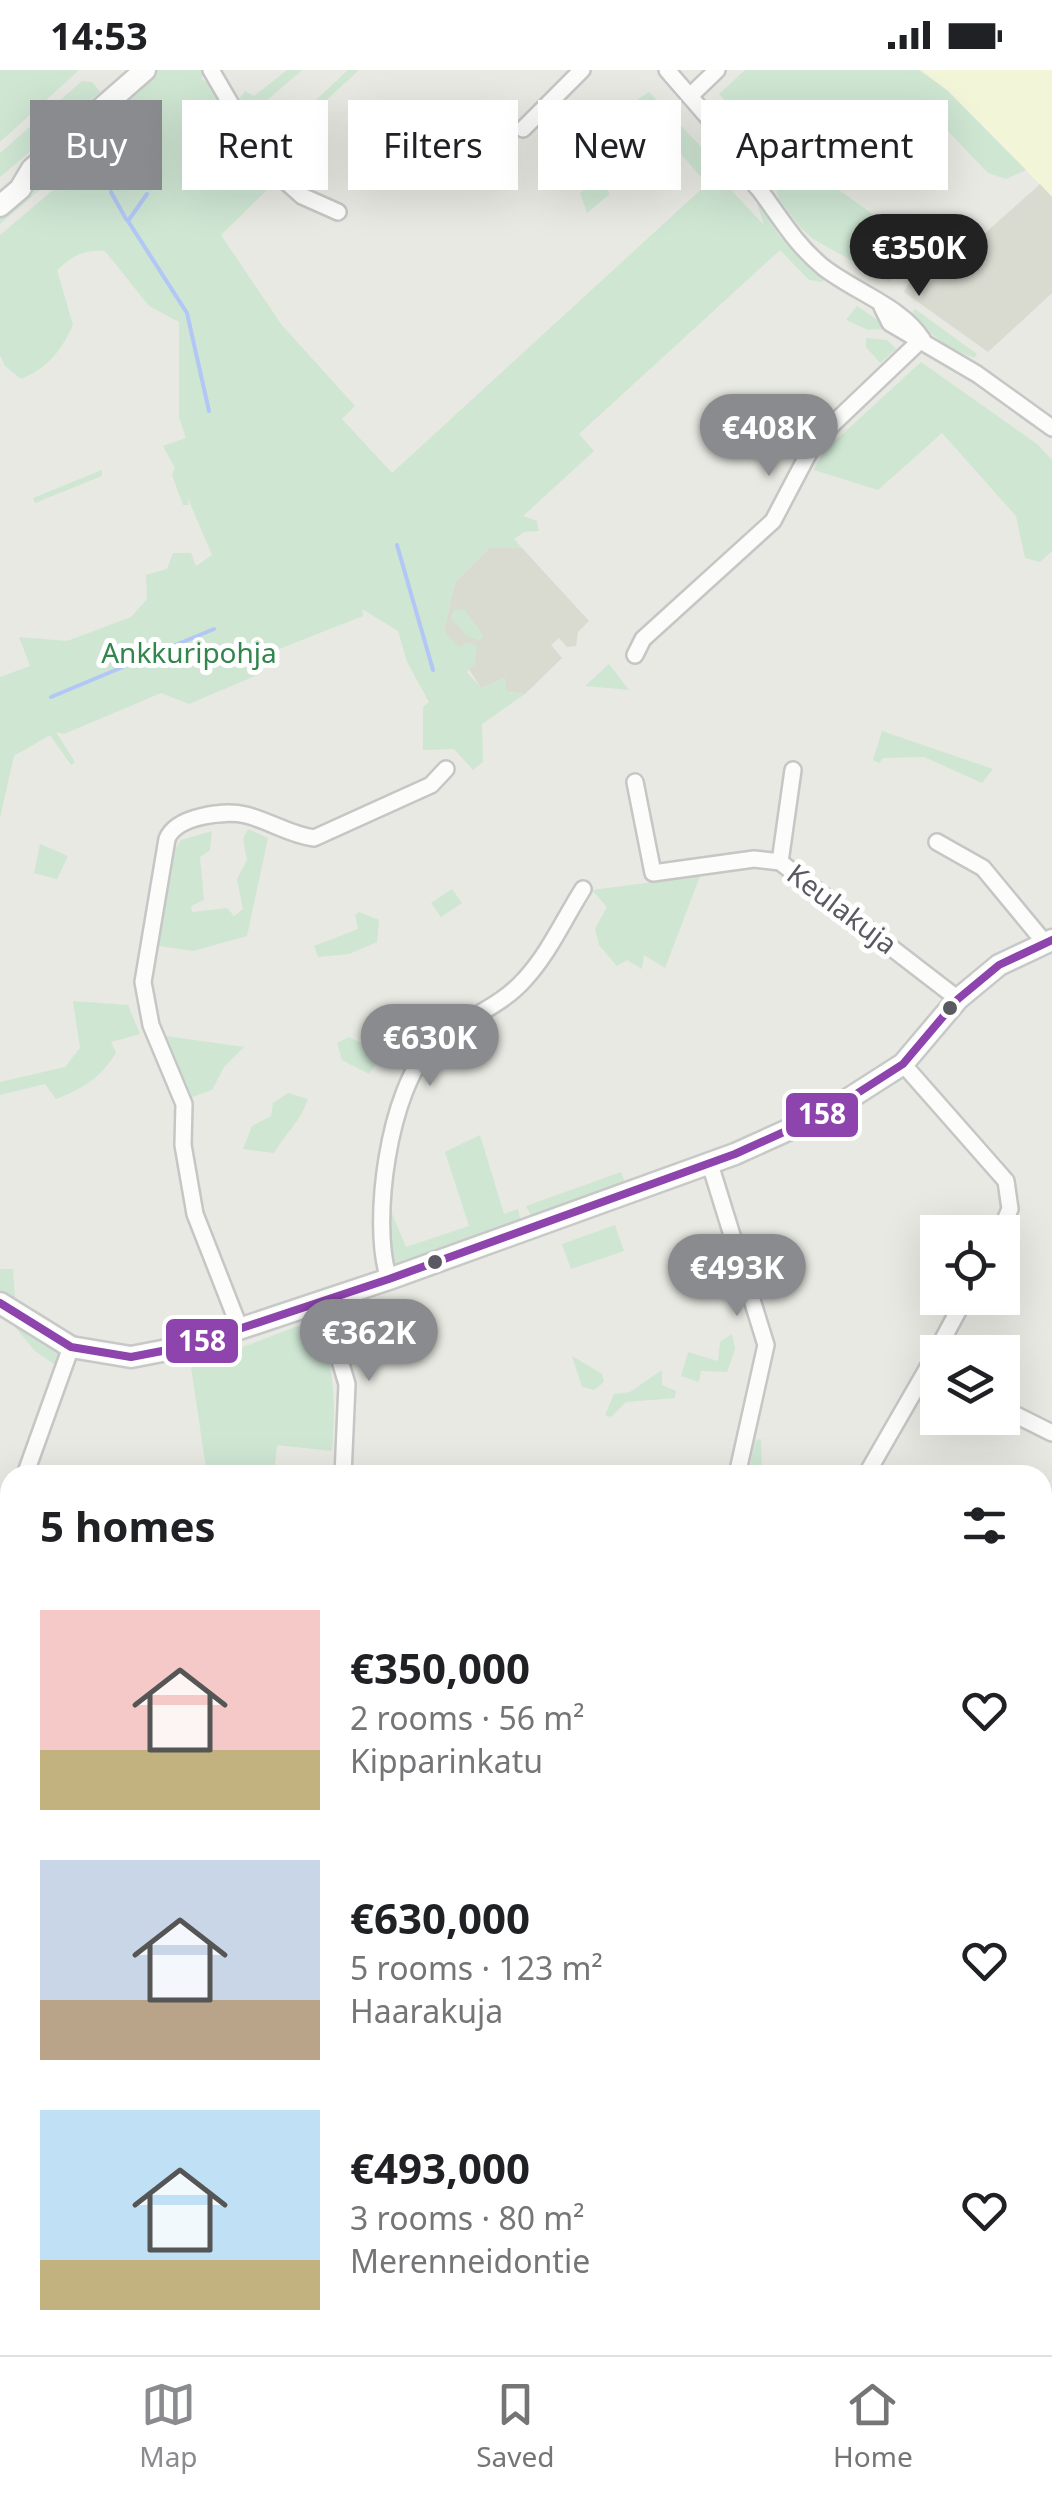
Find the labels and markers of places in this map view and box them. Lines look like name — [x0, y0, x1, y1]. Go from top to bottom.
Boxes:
pin: €350K — [849, 214, 989, 299]
pin: €408K — [699, 394, 839, 479]
unlabelled marker — [940, 998, 960, 1018]
pin: €630K — [360, 1004, 500, 1089]
pin: €493K — [667, 1234, 807, 1319]
unlabelled marker — [425, 1252, 445, 1272]
pin: €362K — [299, 1299, 439, 1384]

